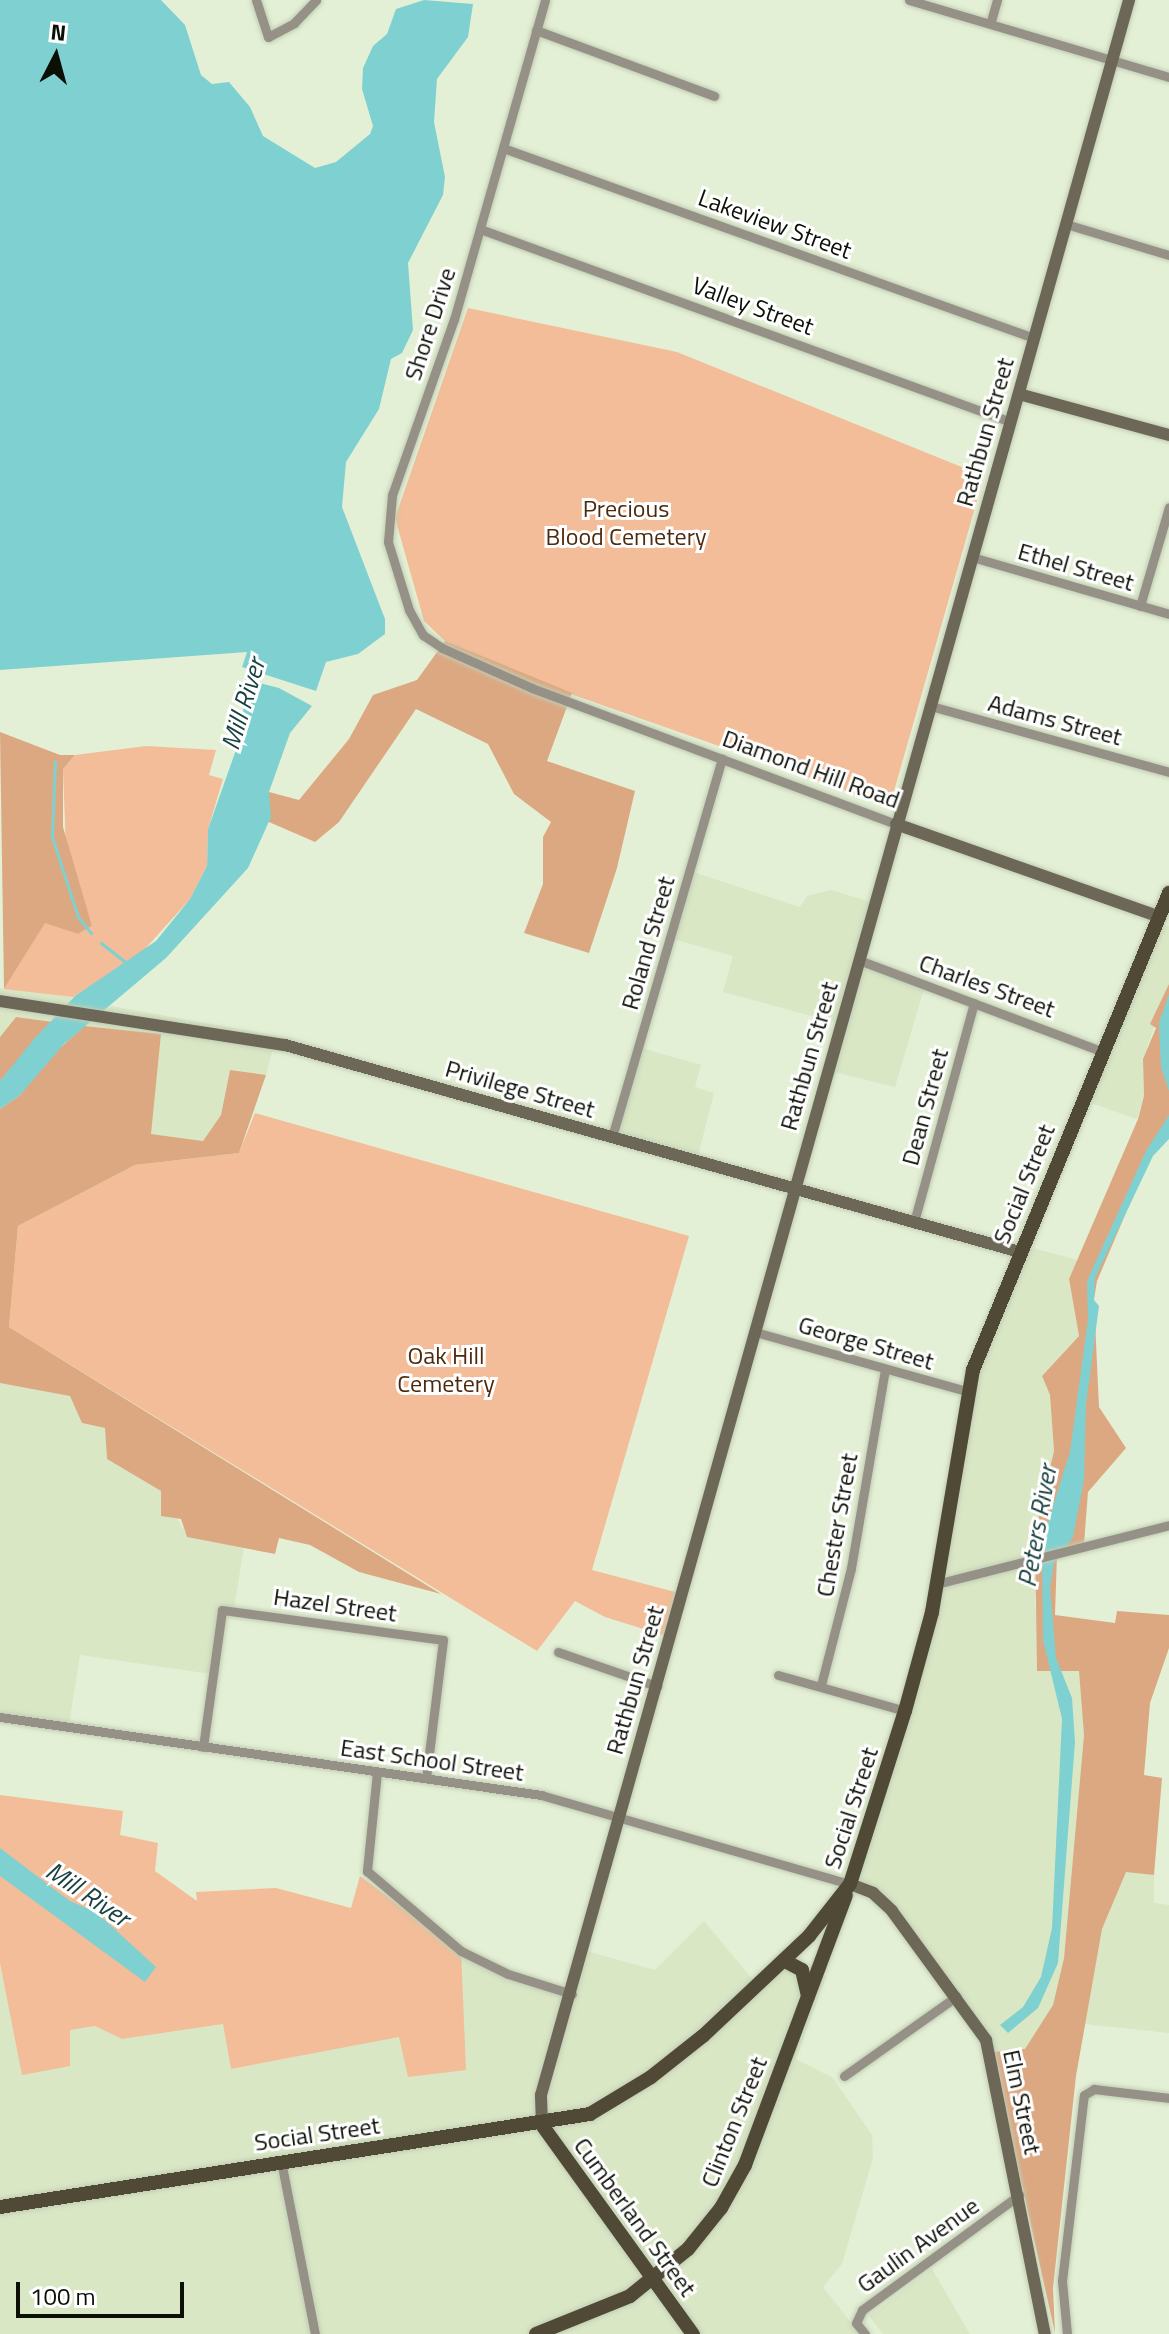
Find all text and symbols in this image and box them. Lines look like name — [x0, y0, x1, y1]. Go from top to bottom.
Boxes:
text: N — [49, 14, 68, 50]
north arrow — [16, 16, 96, 96]
street label: Lakeview Street — [694, 183, 856, 265]
street label: Shore Drive — [398, 264, 462, 384]
street label: Valley Street — [688, 271, 818, 341]
street label: Rathbun Street — [950, 354, 1020, 510]
park label: Precious Blood Cemetery — [545, 495, 707, 551]
street label: Ethel Street — [1015, 537, 1137, 597]
water label: Mill River — [214, 654, 272, 754]
street label: Adams Street — [985, 688, 1125, 752]
street label: Diamond Hill Road — [719, 724, 903, 814]
street label: Roland Street — [615, 873, 681, 1013]
street label: Charles Street — [915, 948, 1059, 1024]
street label: Rathbun Street — [774, 978, 844, 1134]
street label: Dean Street — [896, 1045, 954, 1169]
street label: Privilege Street — [442, 1054, 598, 1124]
street label: Social Street — [987, 1120, 1061, 1248]
street label: George Street — [795, 1310, 937, 1376]
park label: Oak Hill Cemetery — [397, 1342, 495, 1398]
street label: Chester Street — [810, 1451, 864, 1599]
water label: Peters River — [1011, 1463, 1063, 1589]
street label: Hazel Street — [272, 1582, 398, 1628]
street label: Rathbun Street — [600, 1602, 670, 1758]
street label: East School Street — [339, 1733, 525, 1787]
street label: Social Street — [818, 1744, 884, 1872]
water label: Mill River — [40, 1855, 136, 1933]
street label: Elm Street — [997, 2047, 1047, 2157]
street label: Clinton Street — [695, 2053, 773, 2191]
street label: Social Street — [253, 2111, 381, 2157]
street label: Cumberland Street — [568, 2132, 702, 2302]
street label: Gaulin Avenue — [851, 2191, 985, 2299]
scale bar — [20, 2266, 188, 2316]
text: 100 m — [30, 2278, 96, 2314]

